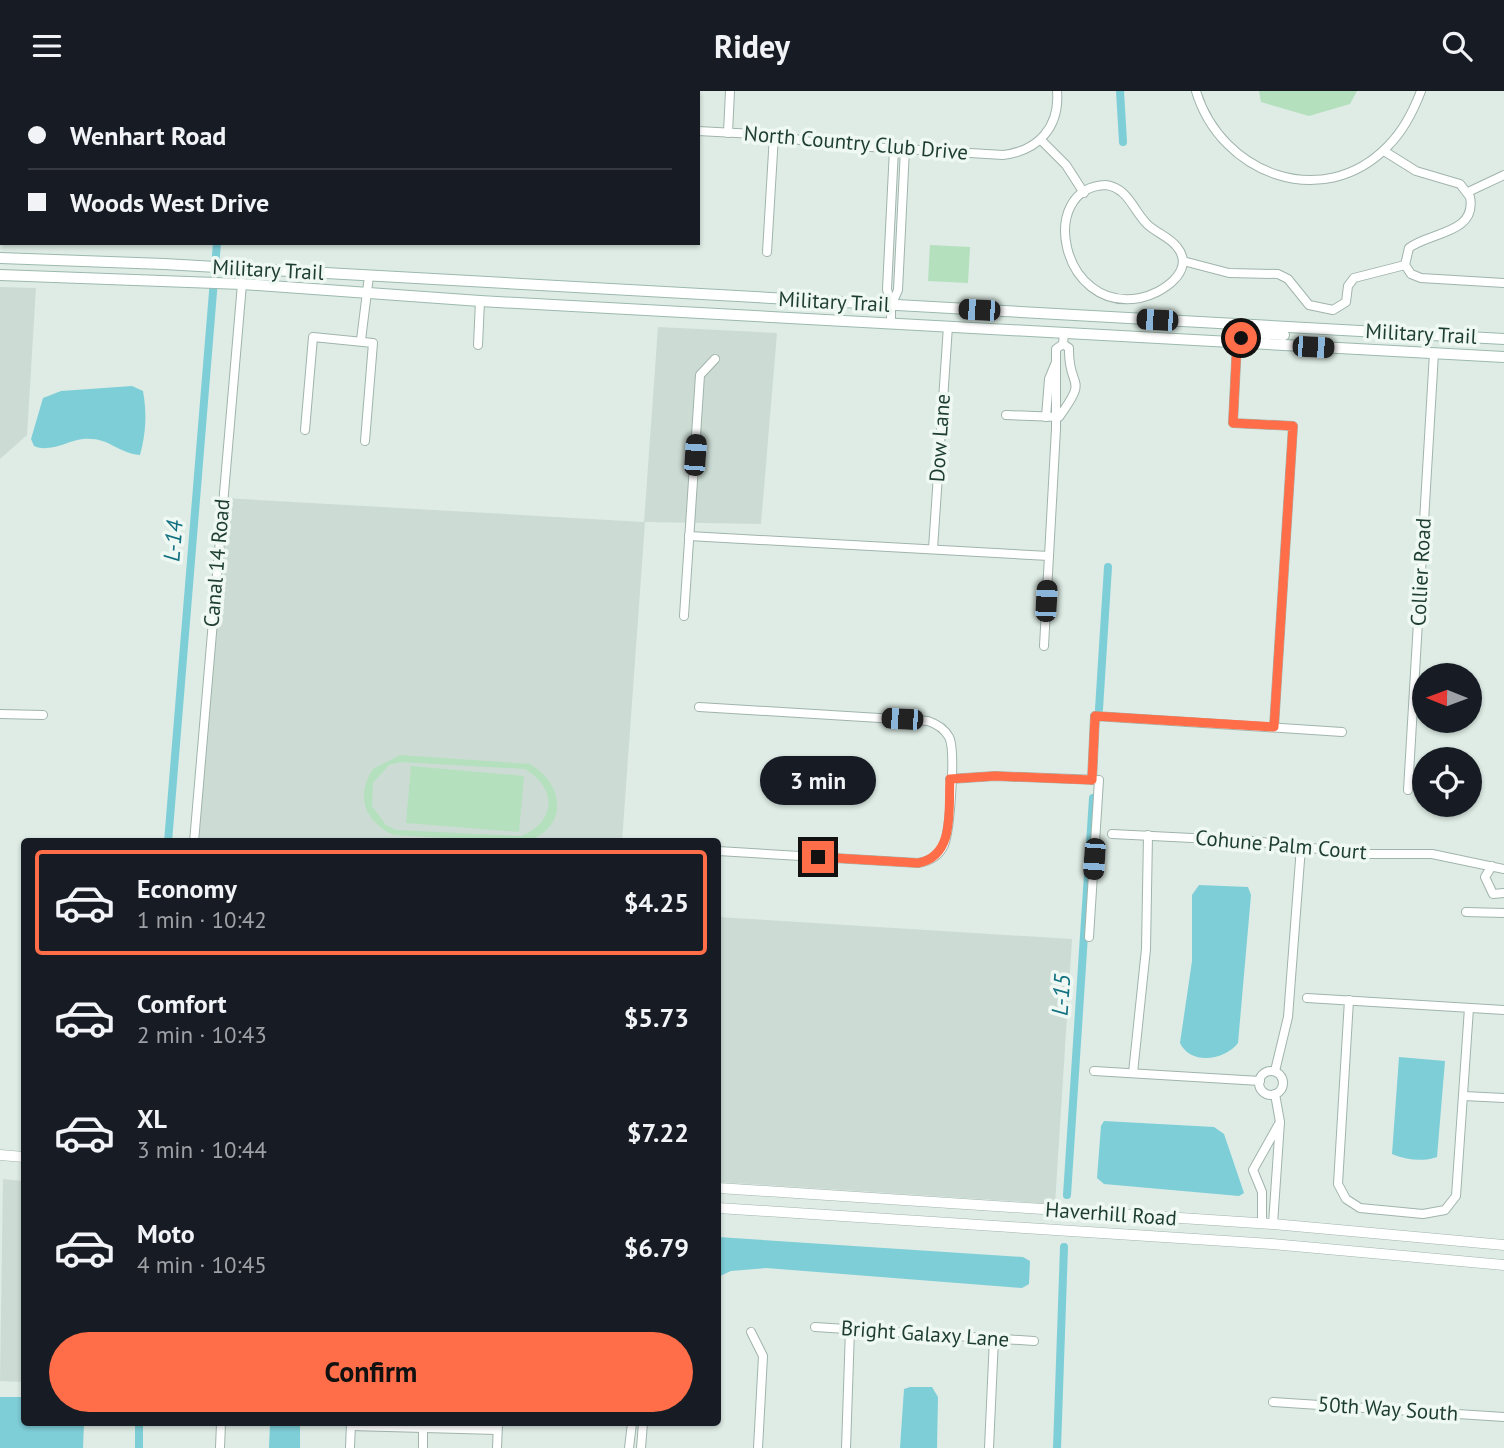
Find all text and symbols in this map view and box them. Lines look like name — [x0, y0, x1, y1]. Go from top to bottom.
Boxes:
text: Ridey — [714, 25, 790, 67]
icon: menu — [28, 27, 66, 65]
icon: search — [1438, 27, 1476, 65]
text: Wenhart Road — [70, 119, 226, 152]
street label: North Country Club Drive — [743, 119, 969, 166]
text: Woods West Drive — [70, 186, 269, 219]
street label: Military Trail — [212, 253, 324, 286]
street label: Military Trail — [778, 285, 890, 318]
car — [958, 298, 1001, 322]
car — [1136, 308, 1179, 332]
street label: Military Trail — [1365, 317, 1477, 350]
route start — [1225, 322, 1257, 354]
car — [1292, 335, 1335, 359]
street label: Dow Lane — [923, 393, 956, 483]
car — [684, 433, 707, 477]
street label: Canal 14 Road — [197, 498, 236, 628]
street label: Collier Road — [1404, 517, 1437, 627]
water label: L-14 — [156, 518, 189, 563]
car — [1035, 579, 1058, 623]
north arrow — [1412, 663, 1482, 733]
map controls — [1412, 663, 1482, 817]
car — [881, 707, 924, 731]
button: locate — [1412, 747, 1482, 817]
callout: 3 min — [760, 755, 876, 805]
text: 3 min — [790, 766, 846, 795]
street label: Cohune Palm Court — [1194, 824, 1368, 865]
car — [1083, 837, 1106, 881]
route end — [802, 841, 834, 873]
icon: car — [53, 871, 116, 934]
text: Economy — [137, 872, 237, 905]
text: $4.25 — [624, 886, 689, 919]
text: 1 min · 10:42 — [137, 905, 267, 934]
water label: L-15 — [1045, 972, 1076, 1017]
icon: car — [53, 986, 116, 1049]
text: Comfort — [137, 987, 227, 1020]
text: $5.73 — [624, 1001, 689, 1034]
text: 2 min · 10:43 — [137, 1020, 267, 1049]
icon: car — [53, 1101, 116, 1164]
text: XL — [137, 1102, 167, 1135]
text: $7.22 — [627, 1116, 689, 1149]
text: 3 min · 10:44 — [137, 1135, 267, 1164]
street label: Haverhill Road — [1044, 1195, 1178, 1232]
icon: car — [53, 1216, 116, 1279]
text: Moto — [137, 1217, 195, 1250]
text: $6.79 — [624, 1231, 689, 1264]
text: 4 min · 10:45 — [137, 1250, 267, 1279]
street label: Bright Galaxy Lane — [840, 1314, 1010, 1353]
button: Confirm — [49, 1332, 693, 1412]
street label: 50th Way South — [1317, 1390, 1459, 1427]

